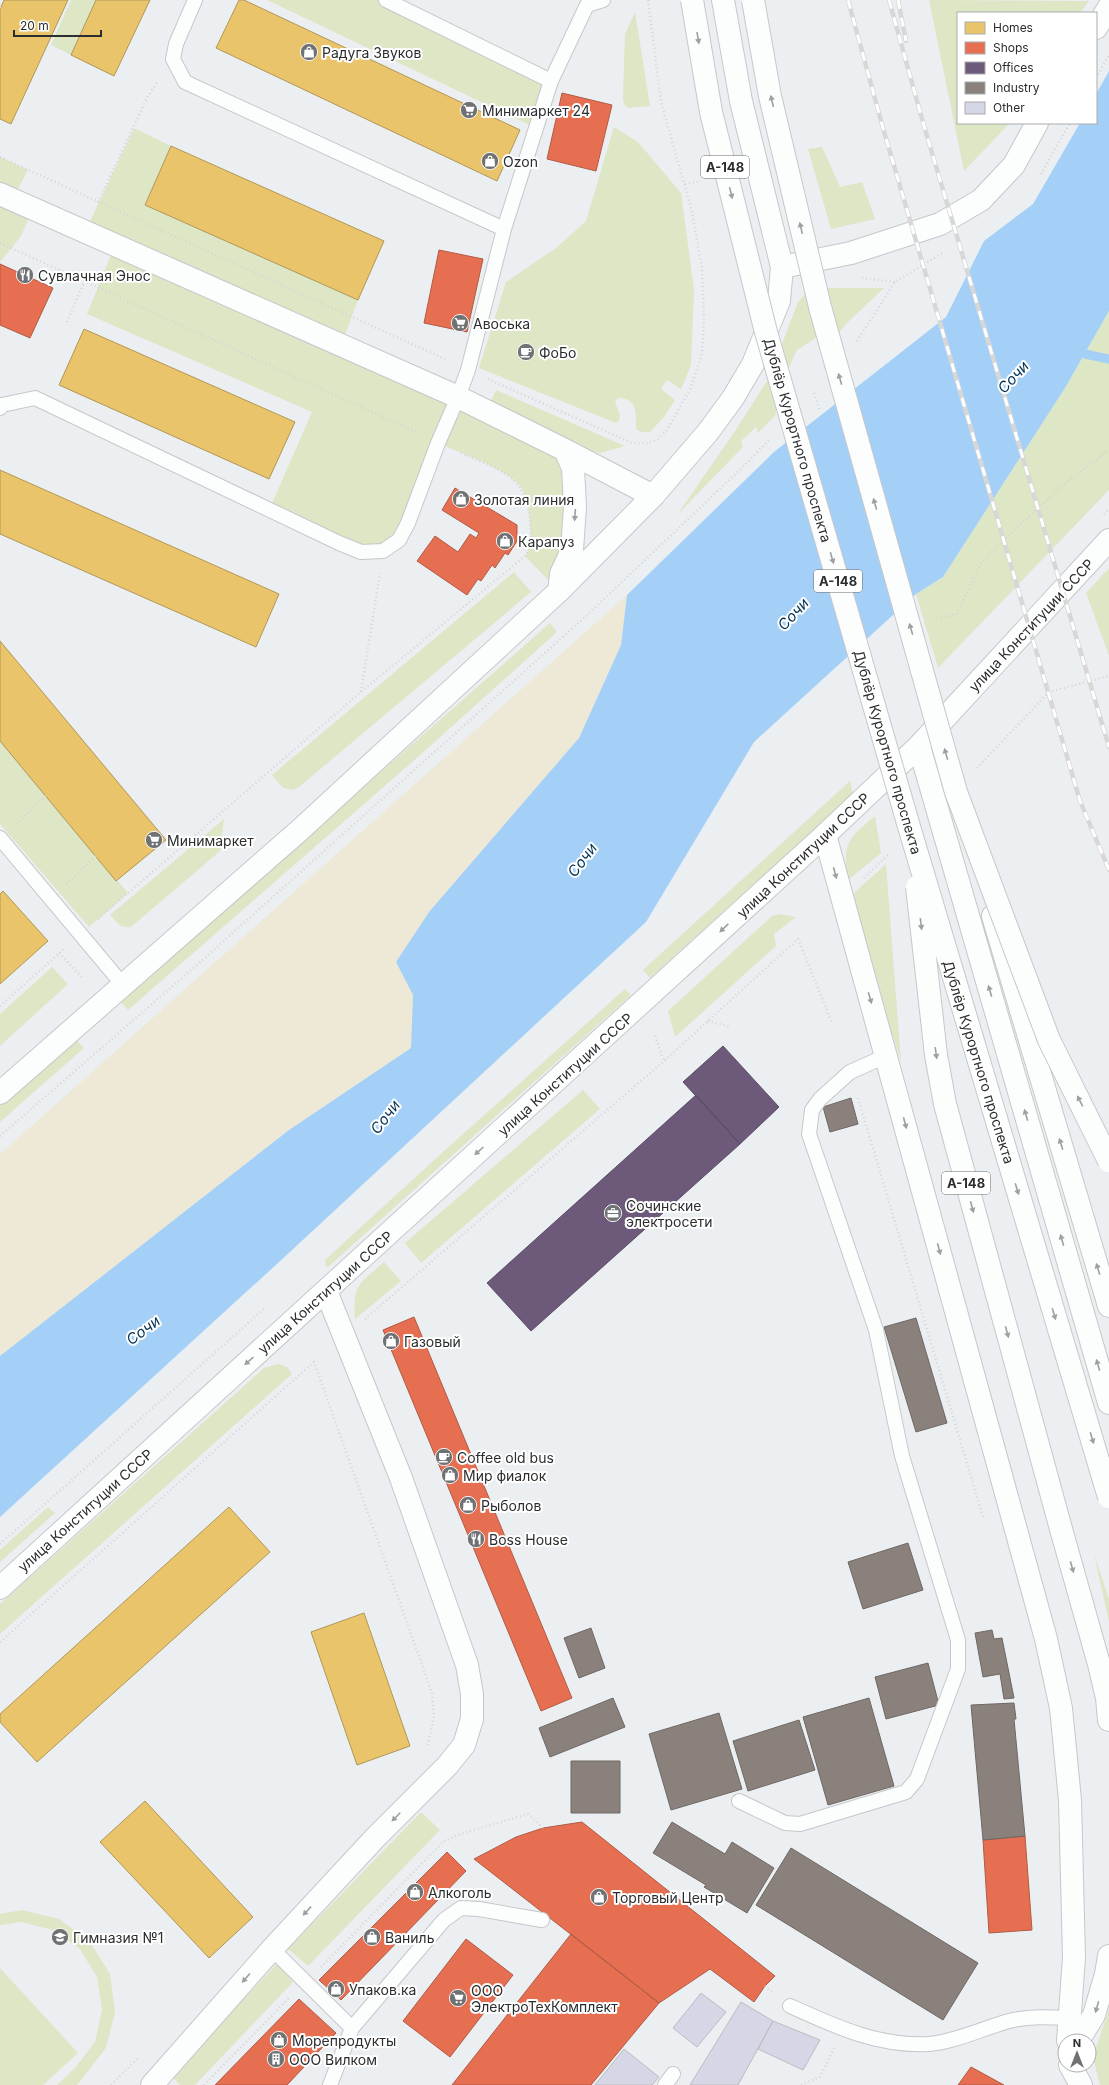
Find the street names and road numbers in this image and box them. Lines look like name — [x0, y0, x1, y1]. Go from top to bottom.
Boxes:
road number: А-148 — [701, 156, 749, 178]
street label: Дублёр Курортного проспекта — [761, 336, 835, 544]
street label: улица Конституции СССР — [965, 555, 1097, 695]
road number: А-148 — [814, 570, 862, 592]
street label: Дублёр Курортного проспекта — [851, 648, 925, 856]
street label: улица Конституции СССР — [733, 789, 873, 921]
street label: Дублёр Курортного проспекта — [940, 958, 1018, 1166]
street label: улица Конституции СССР — [494, 1009, 636, 1139]
road number: А-148 — [942, 1172, 990, 1194]
street label: улица Конституции СССР — [254, 1227, 396, 1357]
street label: улица Конституции СССР — [14, 1445, 156, 1575]

